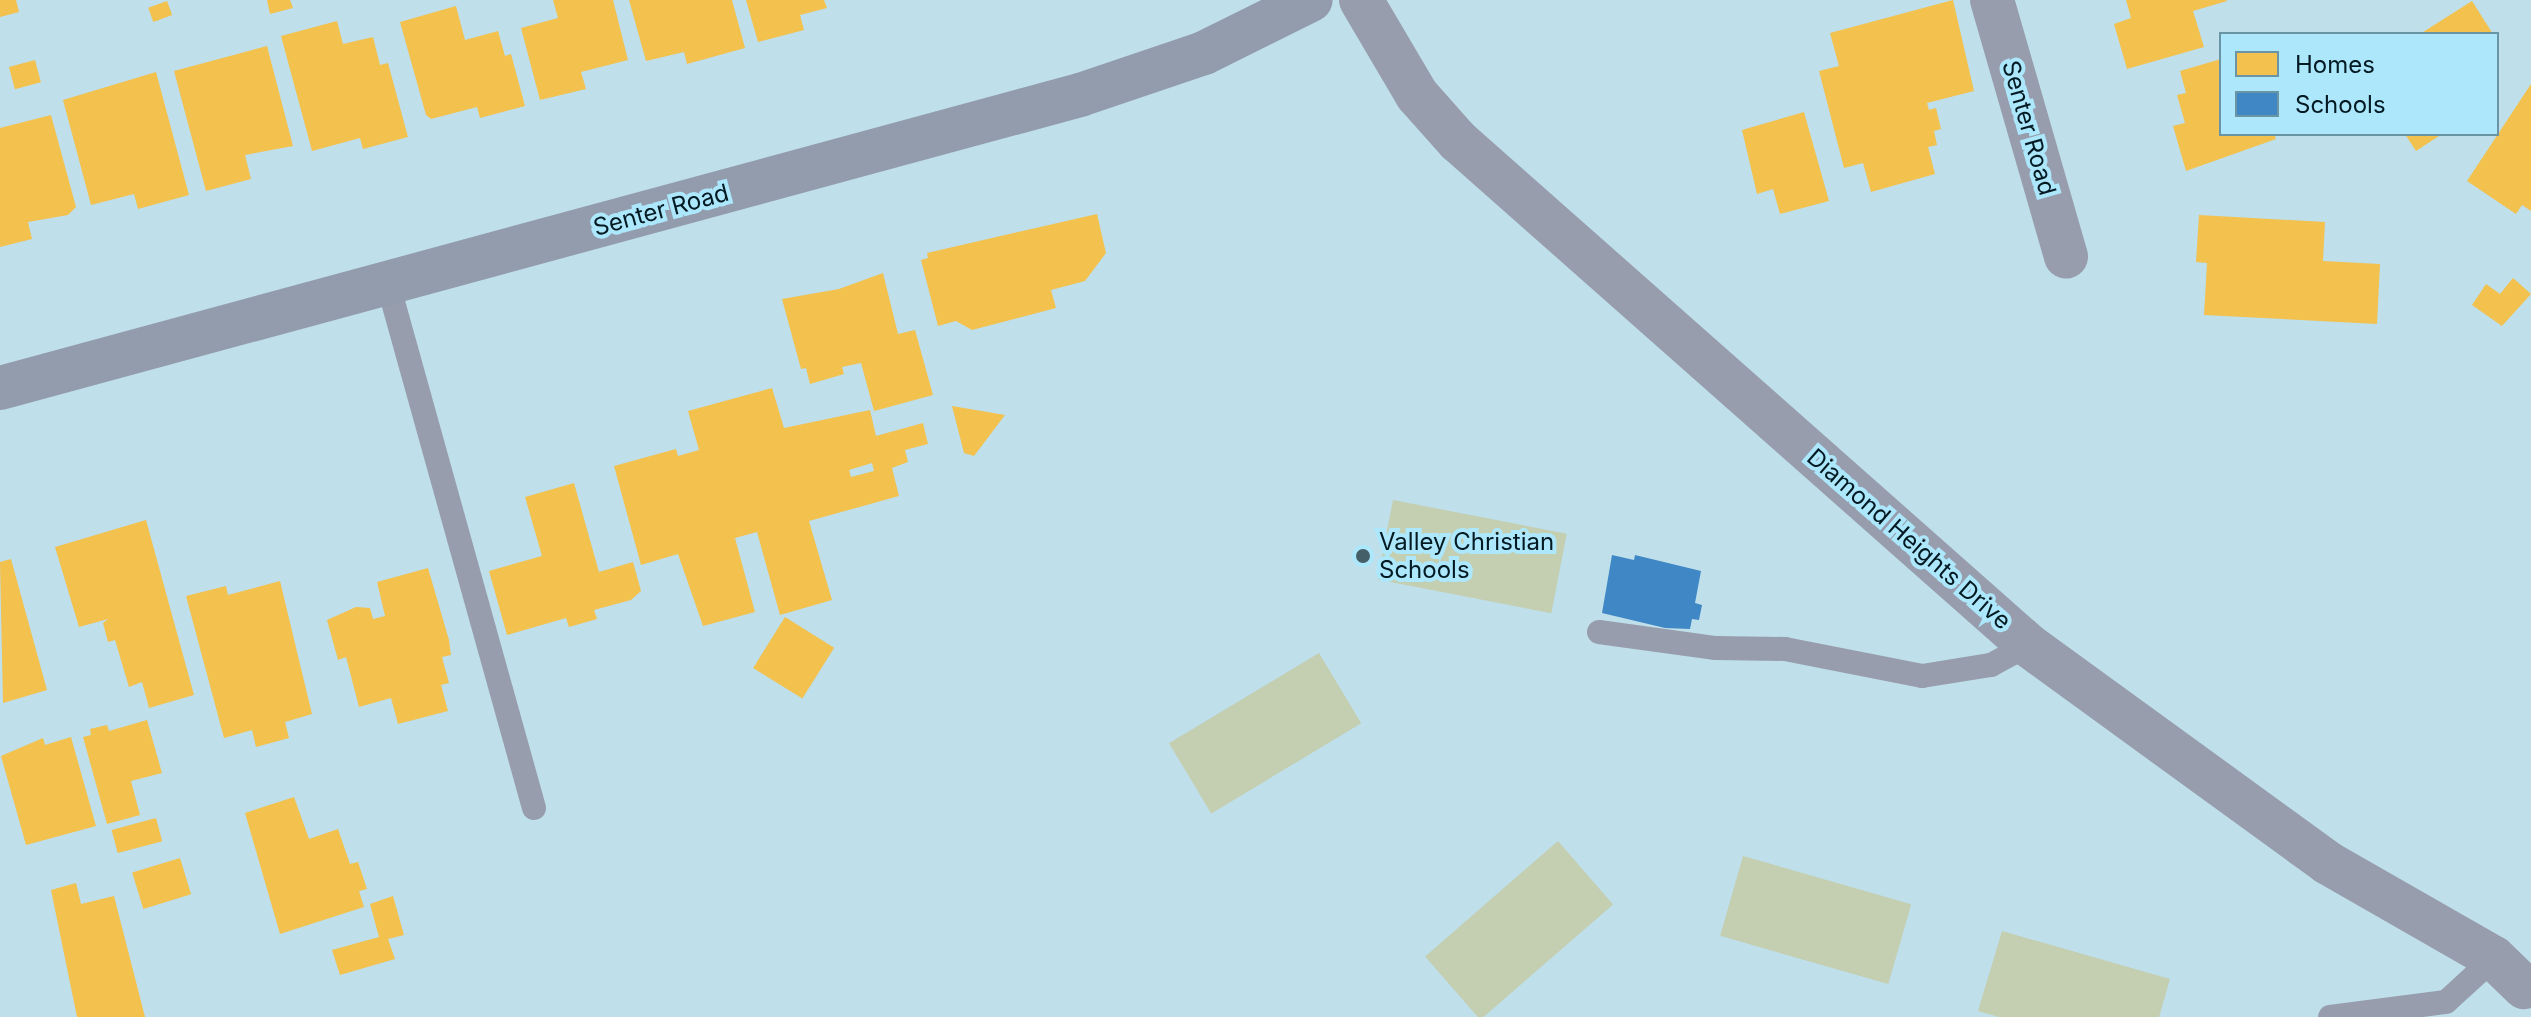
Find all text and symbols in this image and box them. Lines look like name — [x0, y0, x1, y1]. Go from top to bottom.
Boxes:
legend — [2219, 32, 2499, 136]
text: Homes — [2295, 50, 2375, 79]
street label: Senter Road — [1996, 57, 2062, 199]
text: Schools — [2295, 90, 2386, 119]
street label: Senter Road — [590, 178, 732, 242]
street label: Diamond Heights Drive — [1801, 443, 2017, 635]
place label: Valley Christian Schools — [1379, 528, 1554, 584]
marker: Valley Christian Schools — [1354, 547, 1372, 565]

